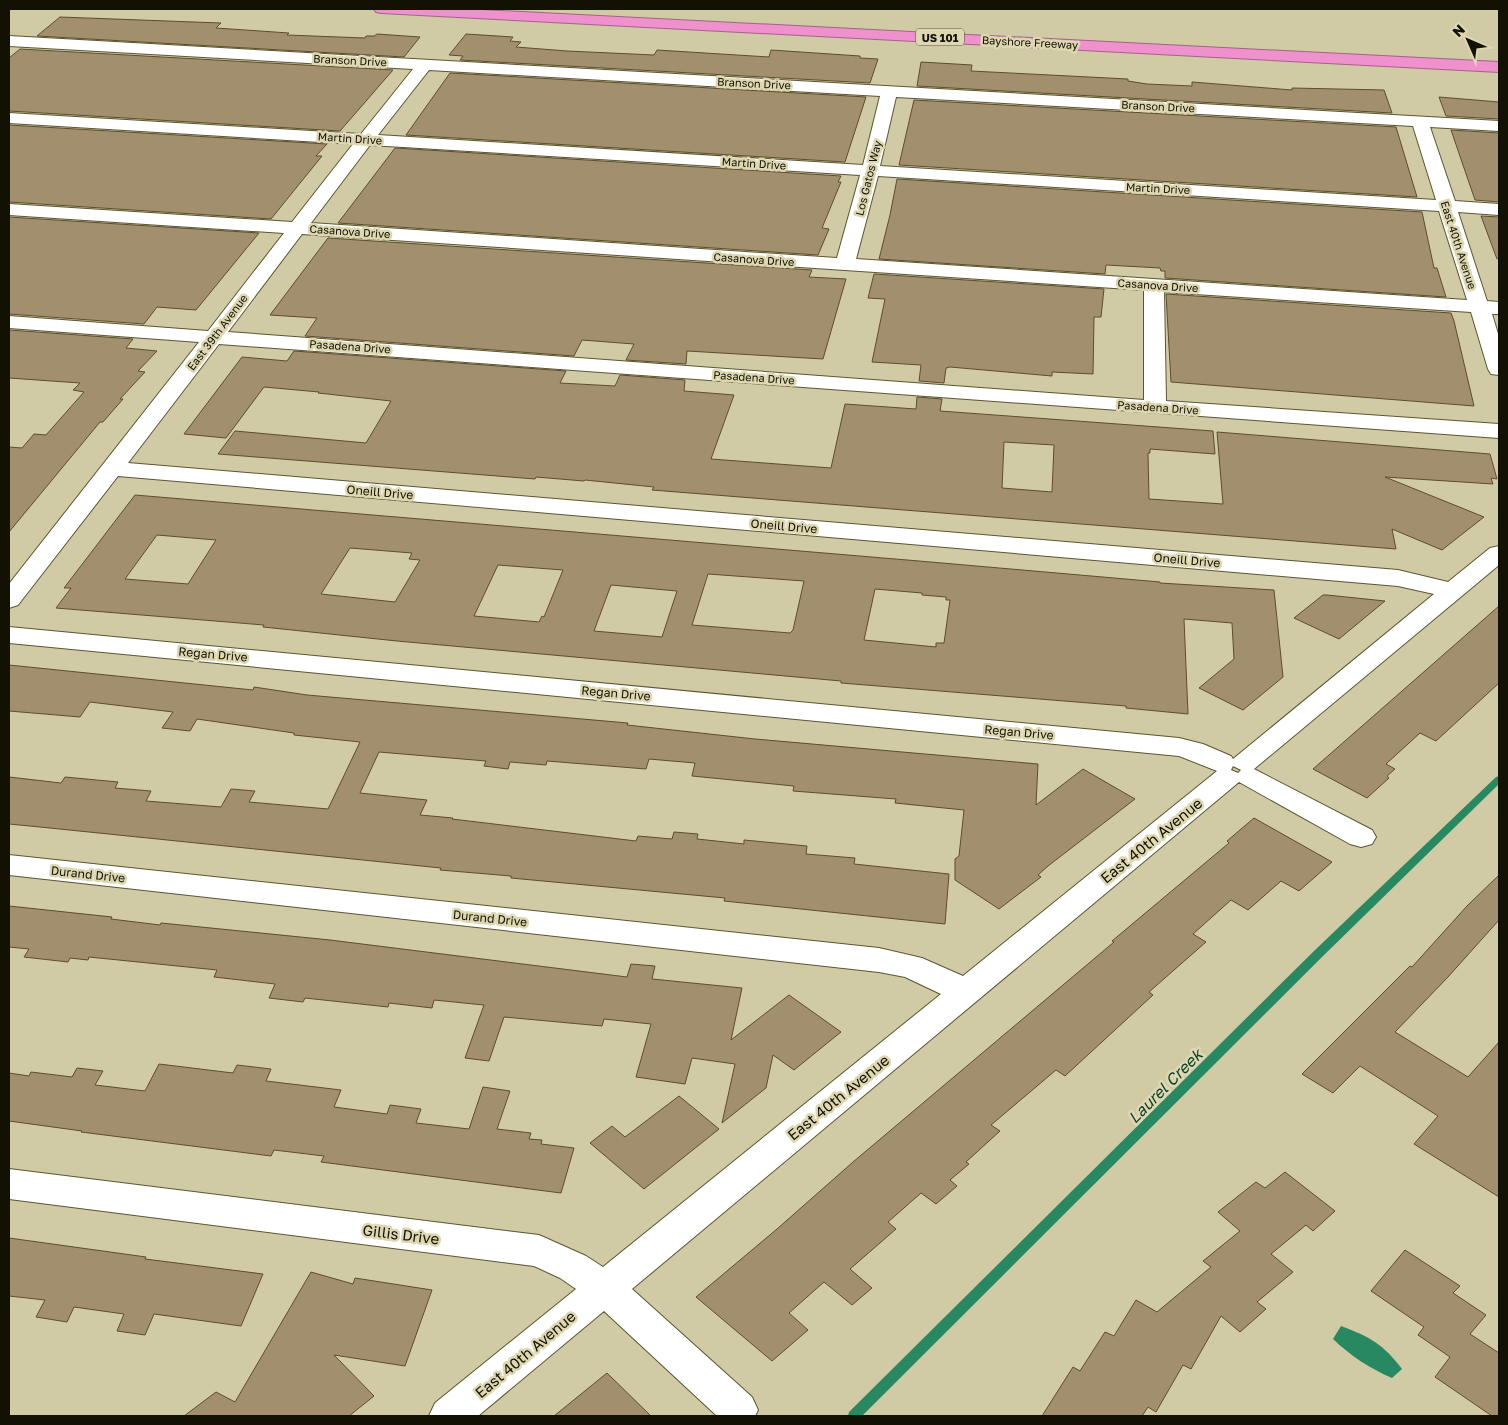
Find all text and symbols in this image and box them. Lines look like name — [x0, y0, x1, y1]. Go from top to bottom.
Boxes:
north arrow — [1443, 15, 1493, 65]
text: N — [1449, 21, 1468, 40]
road number: US 101 — [916, 28, 964, 46]
street label: Bayshore Freeway — [982, 33, 1078, 51]
street label: Branson Drive — [313, 52, 387, 68]
street label: Branson Drive — [717, 75, 791, 91]
street label: Branson Drive — [1121, 98, 1195, 114]
street label: Martin Drive — [317, 129, 383, 147]
street label: Los Gatos Way — [852, 139, 884, 217]
street label: Martin Drive — [721, 154, 787, 172]
street label: Martin Drive — [1126, 180, 1190, 196]
street label: East 40th Avenue — [1439, 199, 1479, 291]
street label: Casanova Drive — [309, 222, 391, 240]
street label: Casanova Drive — [713, 250, 795, 268]
street label: Casanova Drive — [1117, 276, 1199, 294]
street label: East 39th Avenue — [184, 291, 250, 373]
street label: Pasadena Drive — [309, 337, 391, 355]
street label: Pasadena Drive — [713, 368, 795, 386]
street label: Pasadena Drive — [1117, 398, 1199, 416]
street label: Oneill Drive — [346, 482, 414, 502]
street label: Oneill Drive — [750, 516, 818, 536]
street label: Oneill Drive — [1153, 550, 1221, 570]
street label: Regan Drive — [178, 644, 248, 664]
street label: Regan Drive — [581, 683, 651, 703]
street label: Regan Drive — [984, 722, 1054, 742]
street label: East 40th Avenue — [1097, 793, 1206, 887]
street label: Durand Drive — [50, 863, 126, 885]
street label: Durand Drive — [452, 907, 528, 929]
water label: Laurel Creek — [1124, 1043, 1208, 1127]
street label: East 40th Avenue — [784, 1050, 893, 1144]
street label: Gillis Drive — [362, 1220, 441, 1248]
street label: East 40th Avenue — [471, 1307, 579, 1401]

